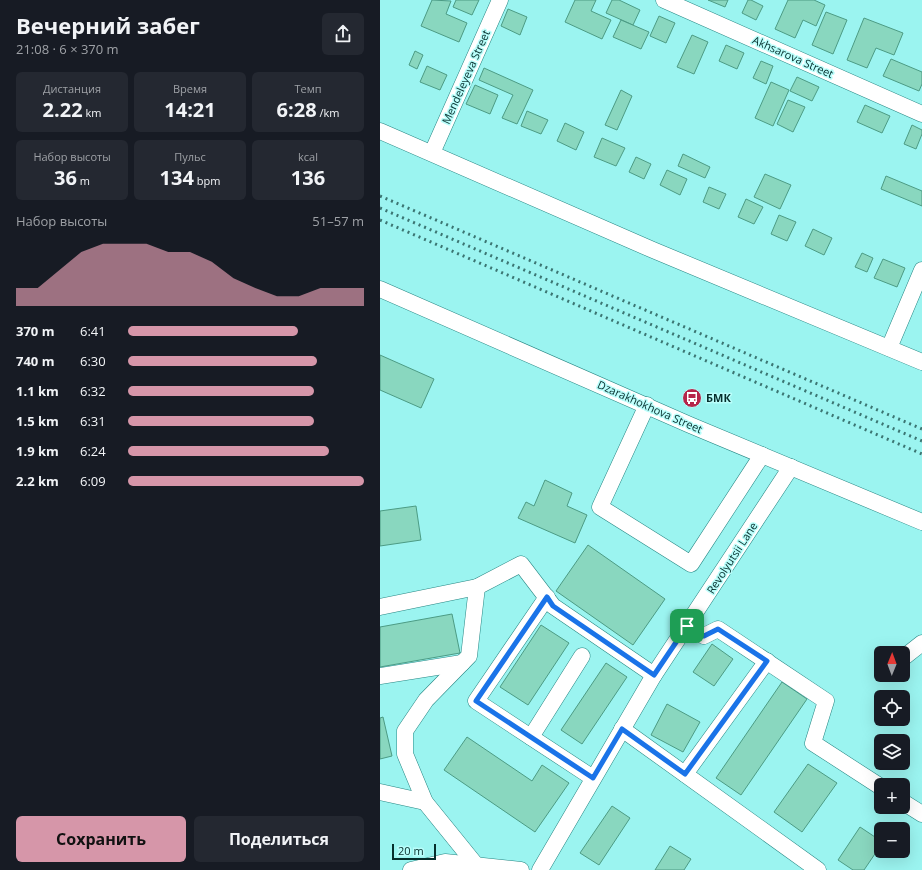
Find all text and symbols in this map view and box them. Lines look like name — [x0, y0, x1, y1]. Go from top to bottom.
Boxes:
text: Вечерний забег — [16, 10, 200, 40]
button: share — [322, 13, 364, 55]
street label: Mendeleyeva Street — [438, 27, 493, 126]
street label: Akhsarova Street — [750, 32, 836, 81]
text: 21:08 · 6 × 370 m — [16, 40, 119, 58]
text: Дистанция — [43, 81, 101, 96]
text: Время — [173, 81, 207, 96]
text: Темп — [294, 81, 322, 96]
text: 2.22 — [43, 96, 83, 123]
text: 14:21 — [164, 96, 216, 123]
text: 6:28 — [277, 96, 317, 123]
text: km — [83, 105, 101, 120]
text: /km — [317, 105, 339, 120]
text: Набор высоты — [33, 149, 111, 164]
text: Пульс — [174, 149, 206, 164]
text: kcal — [298, 149, 318, 164]
text: 36 — [54, 164, 77, 191]
text: 134 — [160, 164, 194, 191]
text: 136 — [291, 164, 325, 191]
text: m — [77, 173, 90, 188]
text: bpm — [194, 173, 220, 188]
text: Набор высоты — [16, 212, 107, 230]
text: 51–57 m — [312, 212, 364, 230]
text: 370 m — [16, 322, 54, 340]
text: 6:41 — [80, 322, 106, 340]
text: 740 m — [16, 352, 54, 370]
text: 6:30 — [80, 352, 106, 370]
street label: Dzarakhokhova Street — [595, 377, 705, 436]
text: 1.1 km — [16, 382, 59, 400]
text: 6:32 — [80, 382, 106, 400]
bus stop icon: БМК — [681, 387, 703, 409]
place label: БМК — [706, 390, 731, 405]
text: 1.5 km — [16, 412, 59, 430]
text: 6:31 — [80, 412, 106, 430]
text: 1.9 km — [16, 442, 59, 460]
text: 6:24 — [80, 442, 106, 460]
text: 2.2 km — [16, 472, 59, 490]
text: 6:09 — [80, 472, 106, 490]
street label: Revolyutsii Lane — [703, 519, 760, 596]
pin — [670, 609, 704, 643]
icon: arrive — [676, 615, 698, 637]
north arrow — [874, 646, 910, 682]
map controls — [874, 646, 910, 858]
button: locate — [874, 690, 910, 726]
button: layers — [874, 734, 910, 770]
button: + — [874, 778, 910, 814]
button: Сохранить — [16, 816, 186, 862]
button: Поделиться — [194, 816, 364, 862]
button: − — [874, 822, 910, 858]
scale bar — [392, 842, 436, 861]
text: 20 m — [398, 843, 424, 858]

